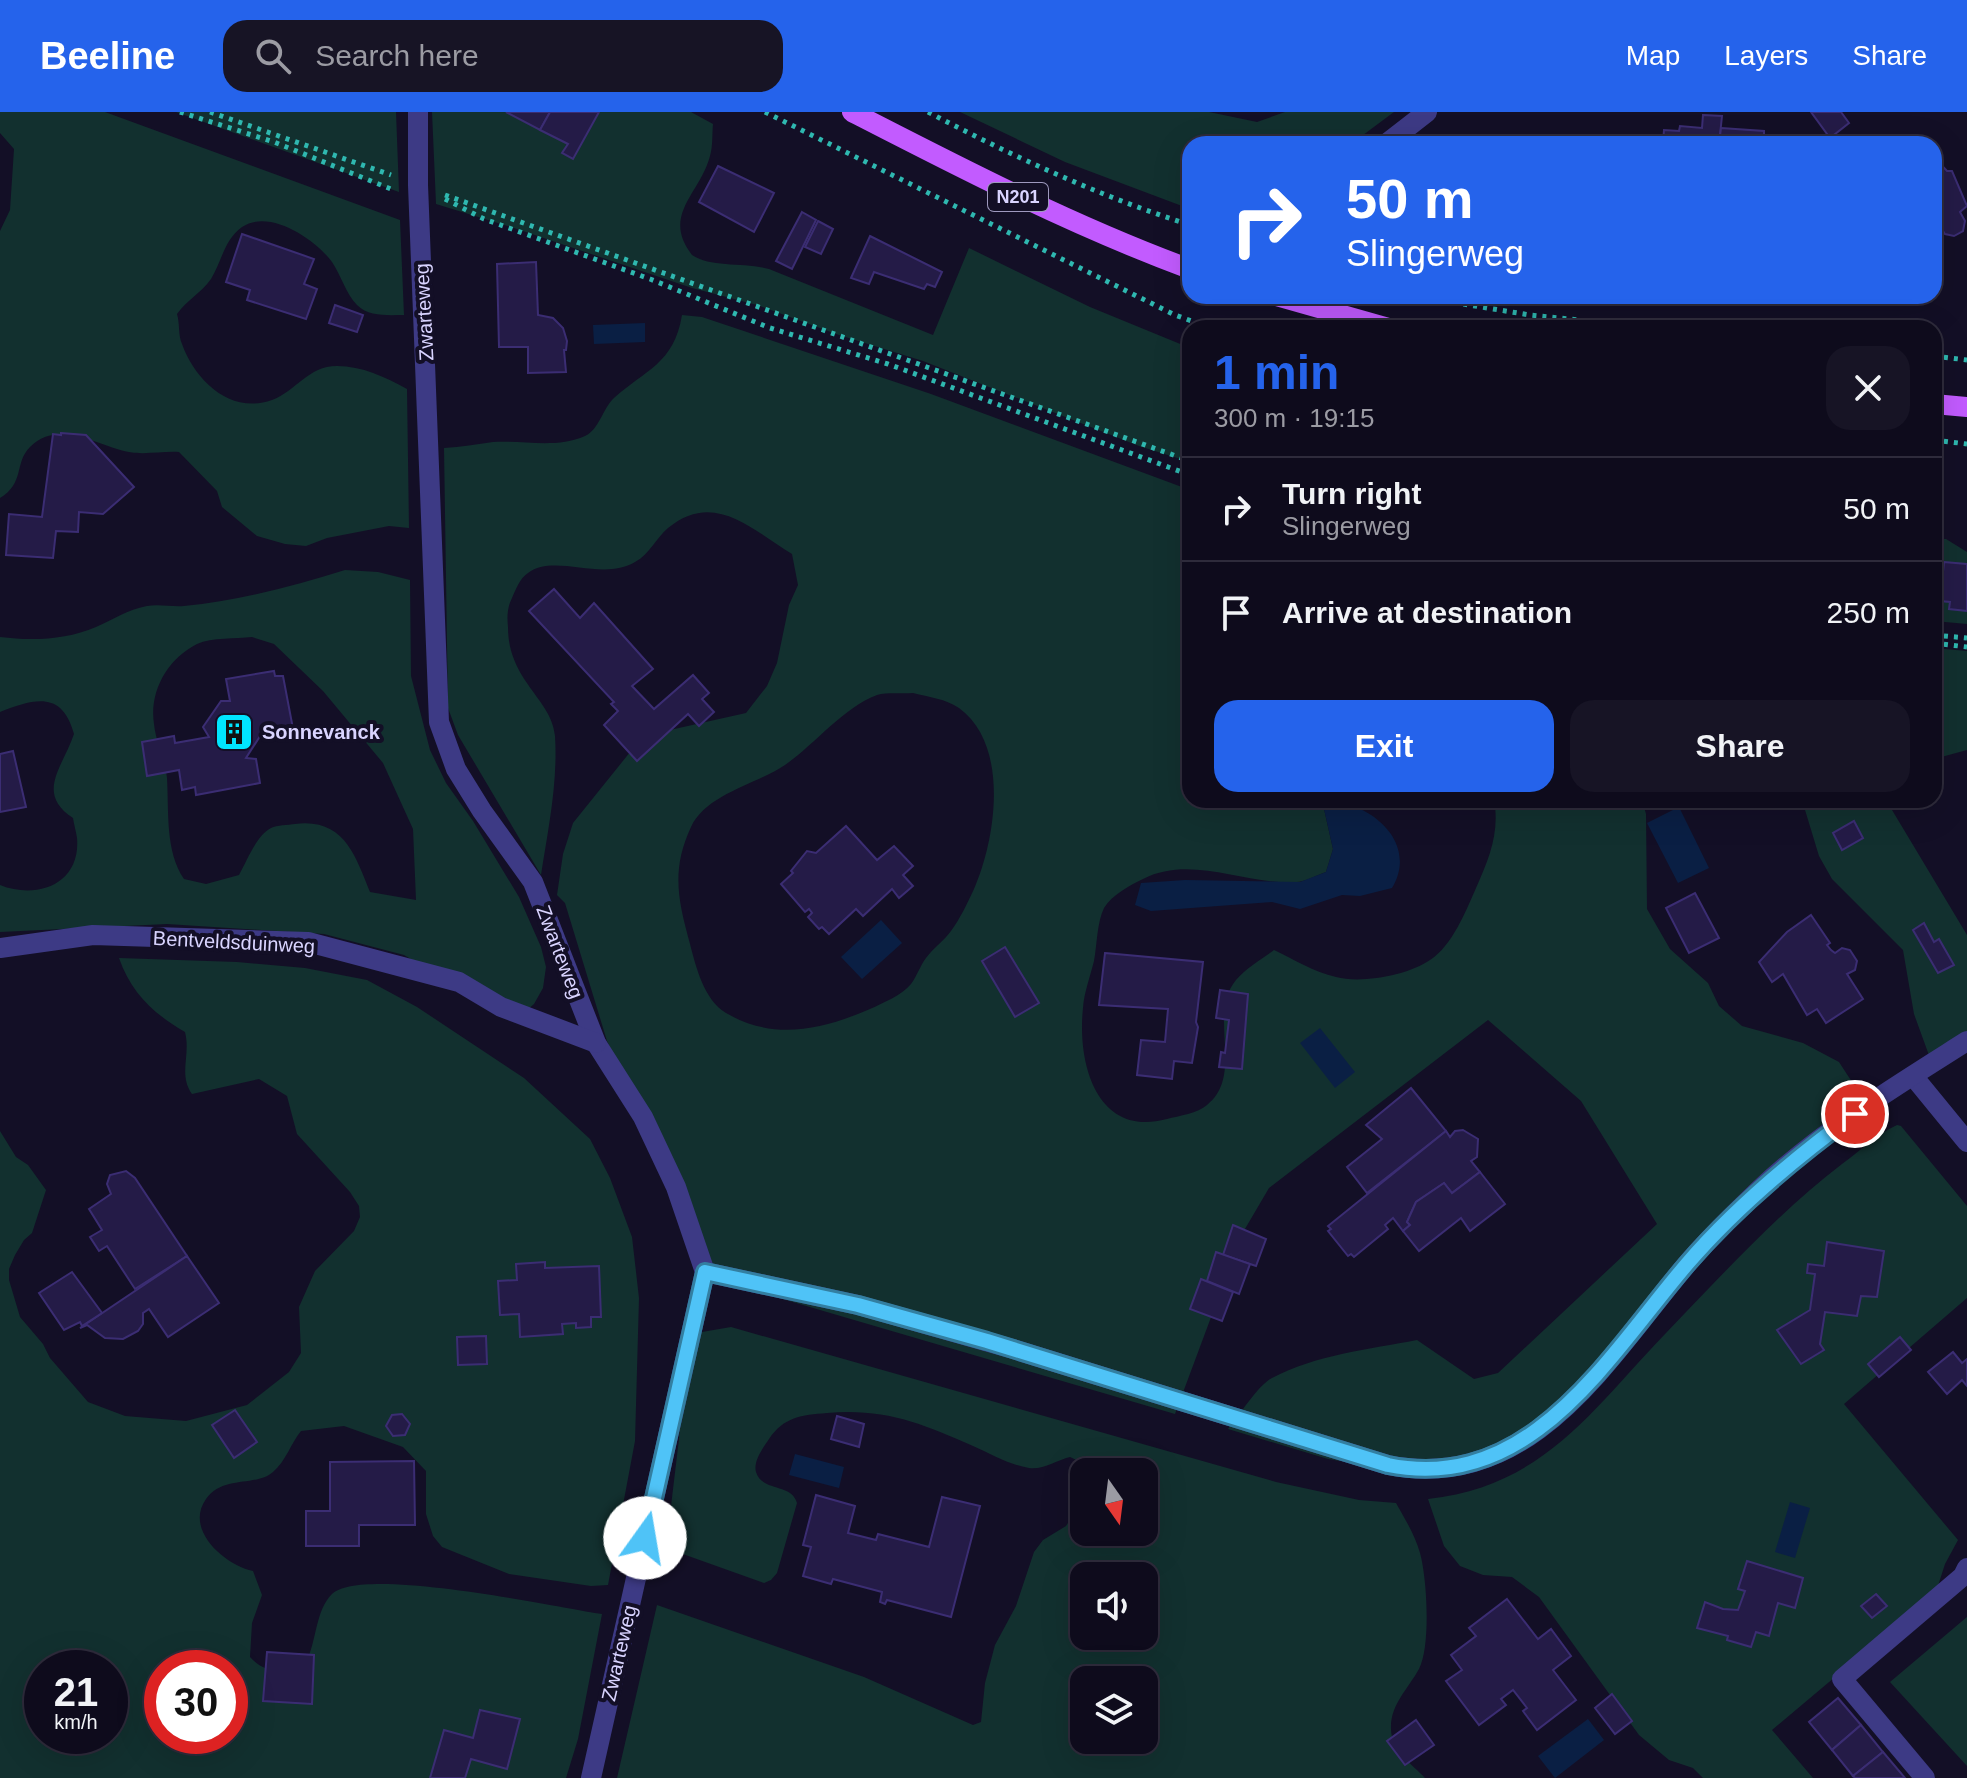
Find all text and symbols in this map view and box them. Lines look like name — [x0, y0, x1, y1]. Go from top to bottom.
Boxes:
search box — [223, 20, 783, 92]
icon: search — [251, 34, 295, 78]
text: Beeline — [40, 35, 175, 77]
text: Search here — [315, 39, 479, 72]
text: Map — [1626, 40, 1680, 71]
text: Layers — [1724, 40, 1808, 71]
text: Share — [1852, 40, 1927, 71]
text: 50 m — [1346, 167, 1474, 230]
icon: right — [1214, 168, 1318, 272]
road number: N201 — [988, 183, 1048, 211]
text: Slingerweg — [1346, 233, 1524, 274]
street label: Zwarteweg — [410, 263, 438, 361]
text: 1 min — [1214, 346, 1339, 399]
button: close — [1826, 346, 1910, 430]
text: 300 m · 19:15 — [1214, 403, 1374, 433]
text: Turn right — [1282, 477, 1421, 510]
icon: right — [1214, 487, 1258, 531]
text: 50 m — [1843, 492, 1910, 525]
text: Slingerweg — [1282, 511, 1411, 541]
icon: arrive — [1214, 591, 1258, 635]
text: Arrive at destination — [1282, 596, 1572, 629]
text: 250 m — [1827, 596, 1910, 629]
button: Exit — [1214, 700, 1554, 792]
button: Share — [1570, 700, 1910, 792]
building icon: Sonnevanck — [213, 711, 255, 753]
place label: Sonnevanck — [262, 721, 381, 743]
street label: Zwarteweg — [532, 902, 588, 1002]
street label: Bentveldsduinweg — [152, 927, 316, 957]
pin — [1821, 1080, 1889, 1148]
icon: arrive — [1833, 1092, 1877, 1136]
north arrow — [1070, 1458, 1158, 1546]
map controls — [1070, 1458, 1158, 1754]
position arrow — [603, 1496, 687, 1580]
button: sound — [1070, 1562, 1158, 1650]
street label: Zwarteweg — [597, 1603, 641, 1703]
speed limit sign: 30 — [144, 1650, 248, 1754]
button: layers — [1070, 1666, 1158, 1754]
text: 21 — [54, 1670, 98, 1714]
text: km/h — [54, 1711, 98, 1733]

